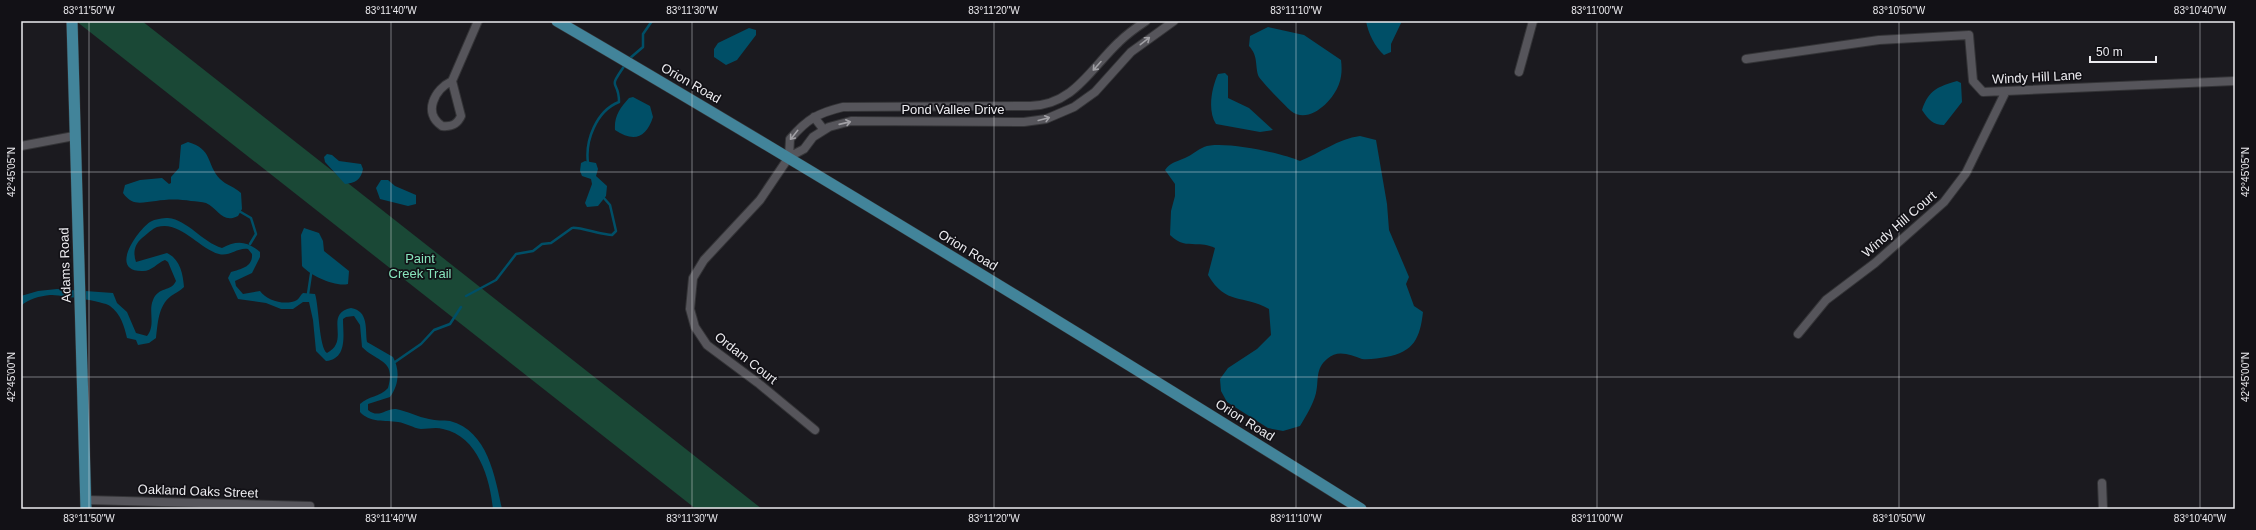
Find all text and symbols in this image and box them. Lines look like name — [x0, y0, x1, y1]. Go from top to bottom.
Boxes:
text: 83°11'50"W — [63, 5, 115, 16]
text: 83°11'40"W — [365, 5, 417, 16]
text: 83°11'30"W — [666, 5, 718, 16]
text: 83°11'20"W — [968, 5, 1020, 16]
text: 83°11'10"W — [1270, 5, 1322, 16]
text: 83°11'00"W — [1571, 5, 1623, 16]
text: 83°10'50"W — [1873, 5, 1926, 16]
text: 83°10'40"W — [2174, 5, 2227, 16]
one-way arrow — [1140, 37, 1151, 45]
scale bar — [2090, 38, 2156, 64]
text: 50 m — [2096, 45, 2123, 59]
street label: Orion Road — [658, 60, 724, 106]
one-way arrow — [1092, 61, 1102, 71]
street label: Windy Hill Lane — [1992, 67, 2082, 87]
street label: Pond Vallee Drive — [901, 102, 1005, 117]
one-way arrow — [1037, 114, 1050, 122]
one-way arrow — [838, 119, 851, 126]
one-way arrow — [790, 129, 798, 140]
text: 42°45'05"N — [6, 147, 17, 197]
text: 42°45'05"N — [2240, 147, 2251, 197]
street label: Windy Hill Court — [1859, 188, 1939, 260]
street label: Orion Road — [936, 226, 1000, 274]
street label: Adams Road — [56, 227, 74, 303]
park label: Paint Creek Trail — [389, 251, 452, 281]
street label: Ordam Court — [712, 329, 781, 387]
text: 42°45'00"N — [6, 352, 17, 402]
text: 42°45'00"N — [2240, 352, 2251, 402]
street label: Orion Road — [1213, 396, 1277, 444]
street label: Oakland Oaks Street — [137, 481, 259, 501]
text: 83°11'50"W — [63, 513, 115, 524]
text: 83°11'40"W — [365, 513, 417, 524]
text: 83°11'30"W — [666, 513, 718, 524]
text: 83°11'20"W — [968, 513, 1020, 524]
text: 83°11'10"W — [1270, 513, 1322, 524]
text: 83°11'00"W — [1571, 513, 1623, 524]
text: 83°10'50"W — [1873, 513, 1926, 524]
text: 83°10'40"W — [2174, 513, 2227, 524]

